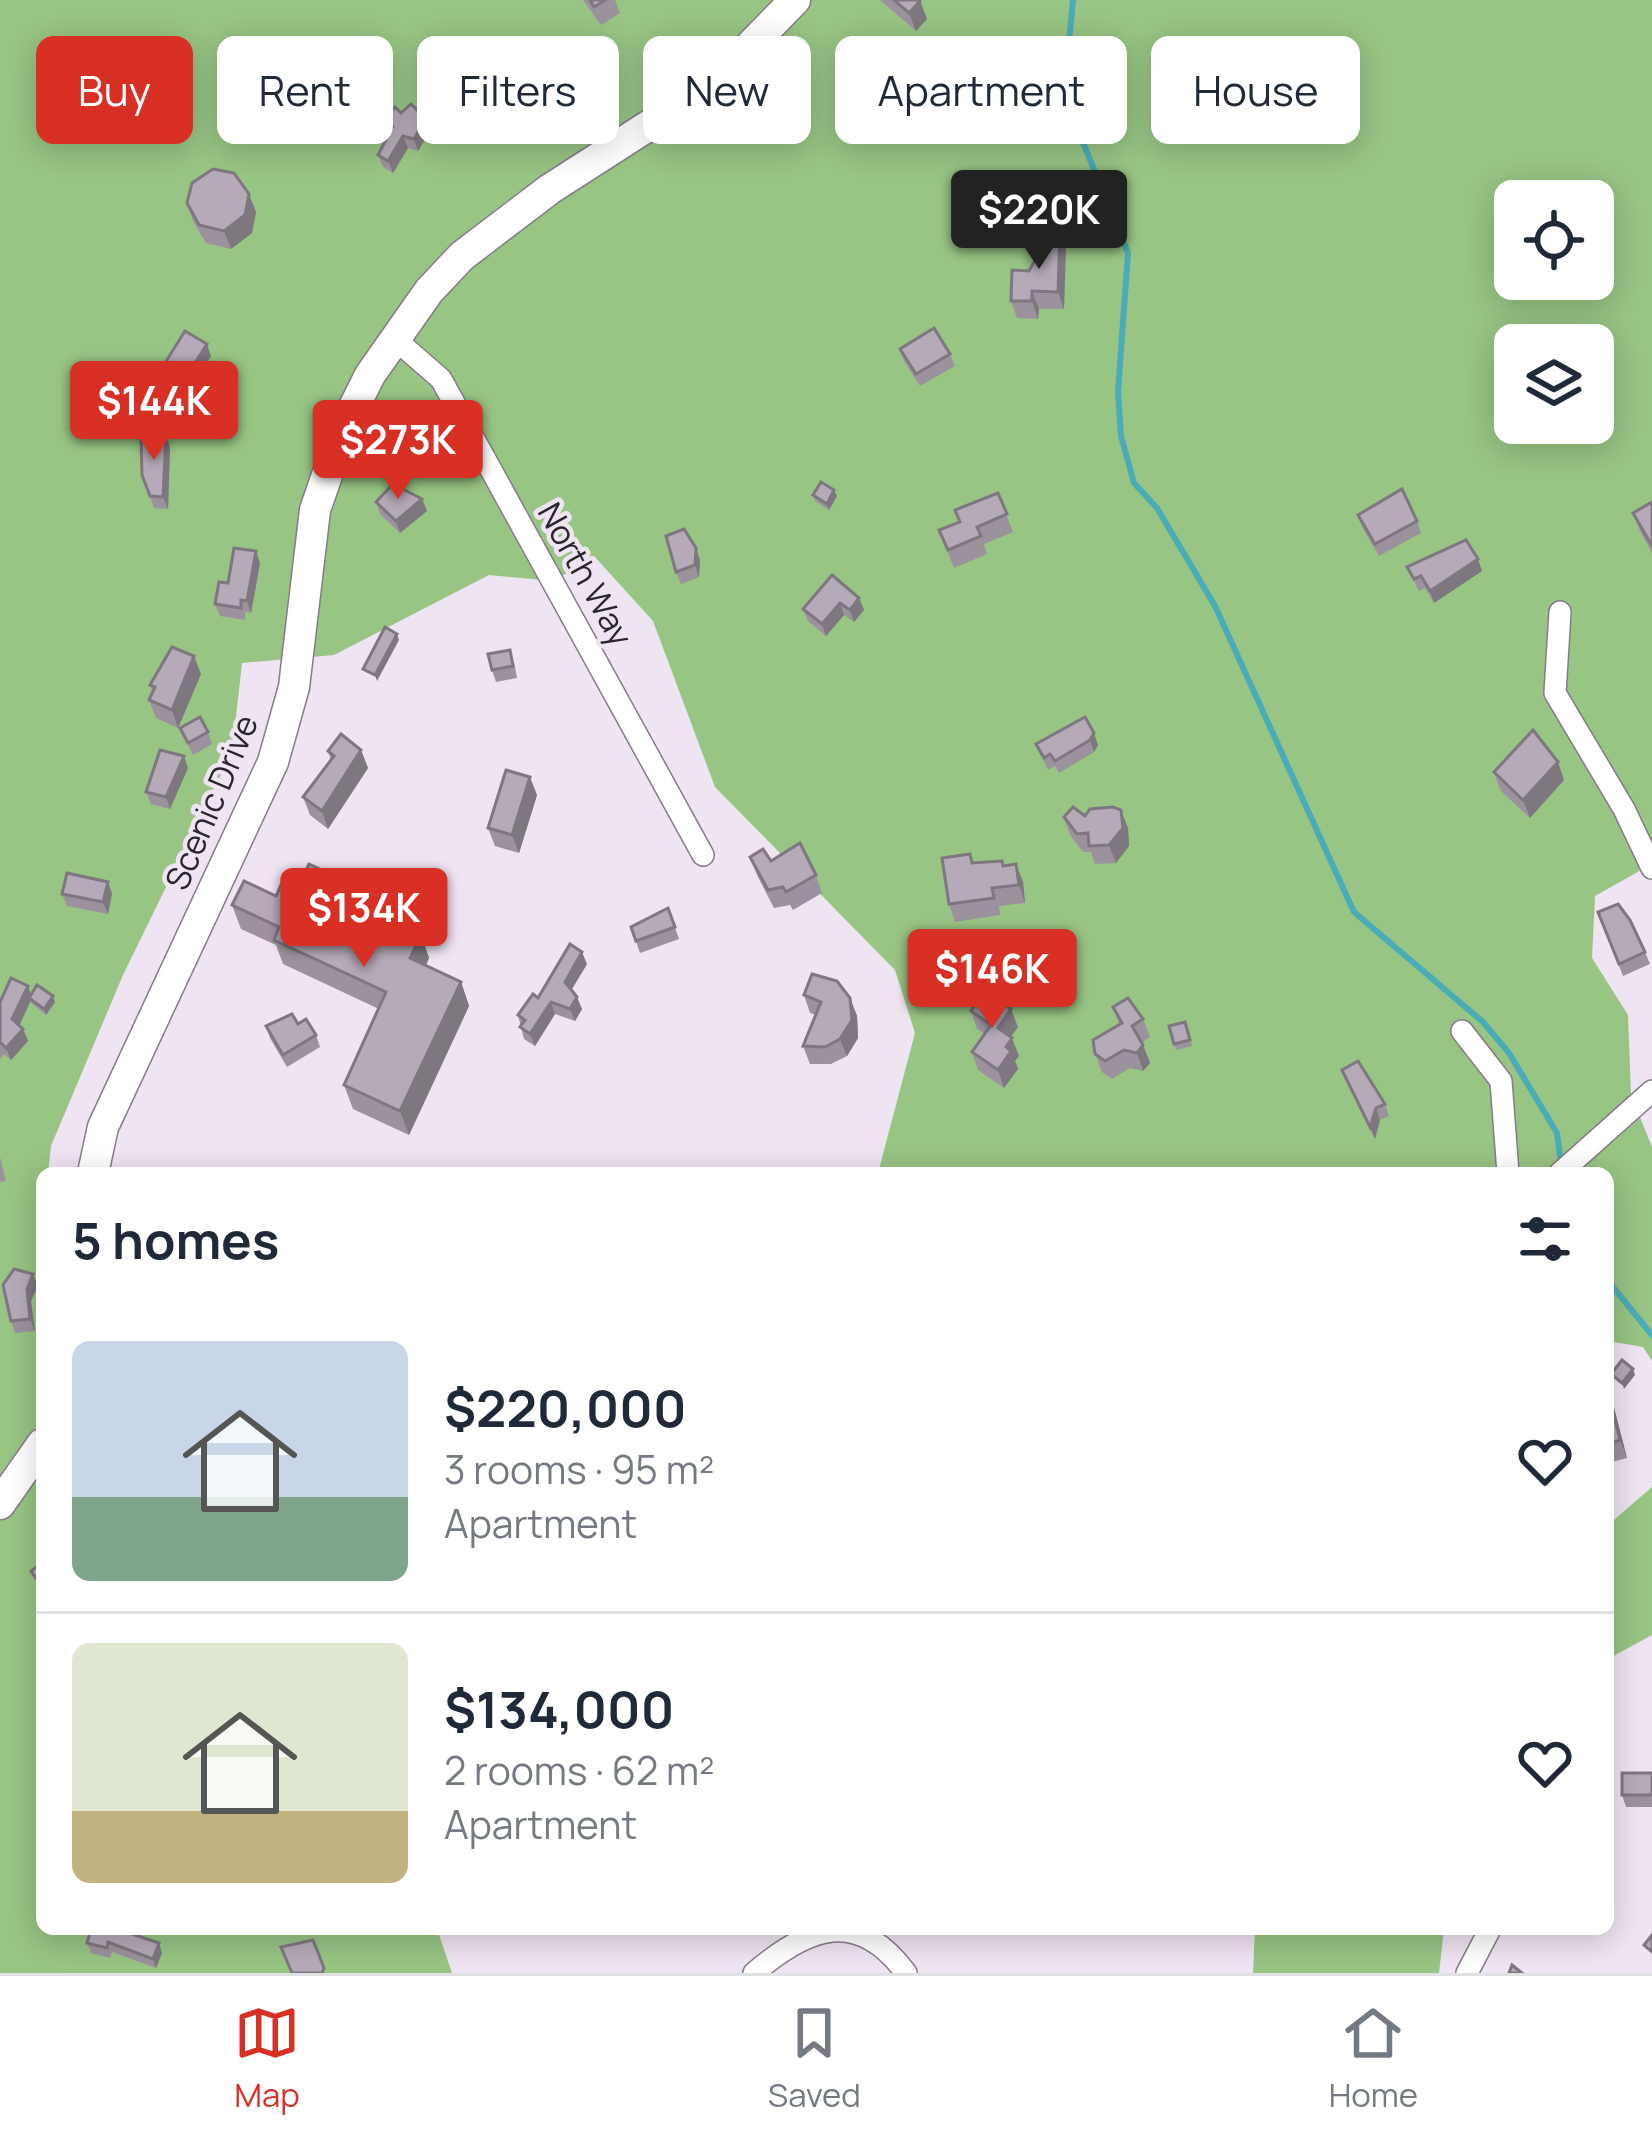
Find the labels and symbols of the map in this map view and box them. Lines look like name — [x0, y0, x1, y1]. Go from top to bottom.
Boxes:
pin: $220K — [955, 170, 1123, 272]
pin: $144K — [70, 361, 238, 463]
pin: $273K — [314, 400, 482, 502]
street label: North Way — [528, 494, 644, 654]
street label: Scenic Drive — [154, 707, 268, 897]
pin: $134K — [280, 868, 448, 970]
pin: $146K — [908, 929, 1076, 1031]

